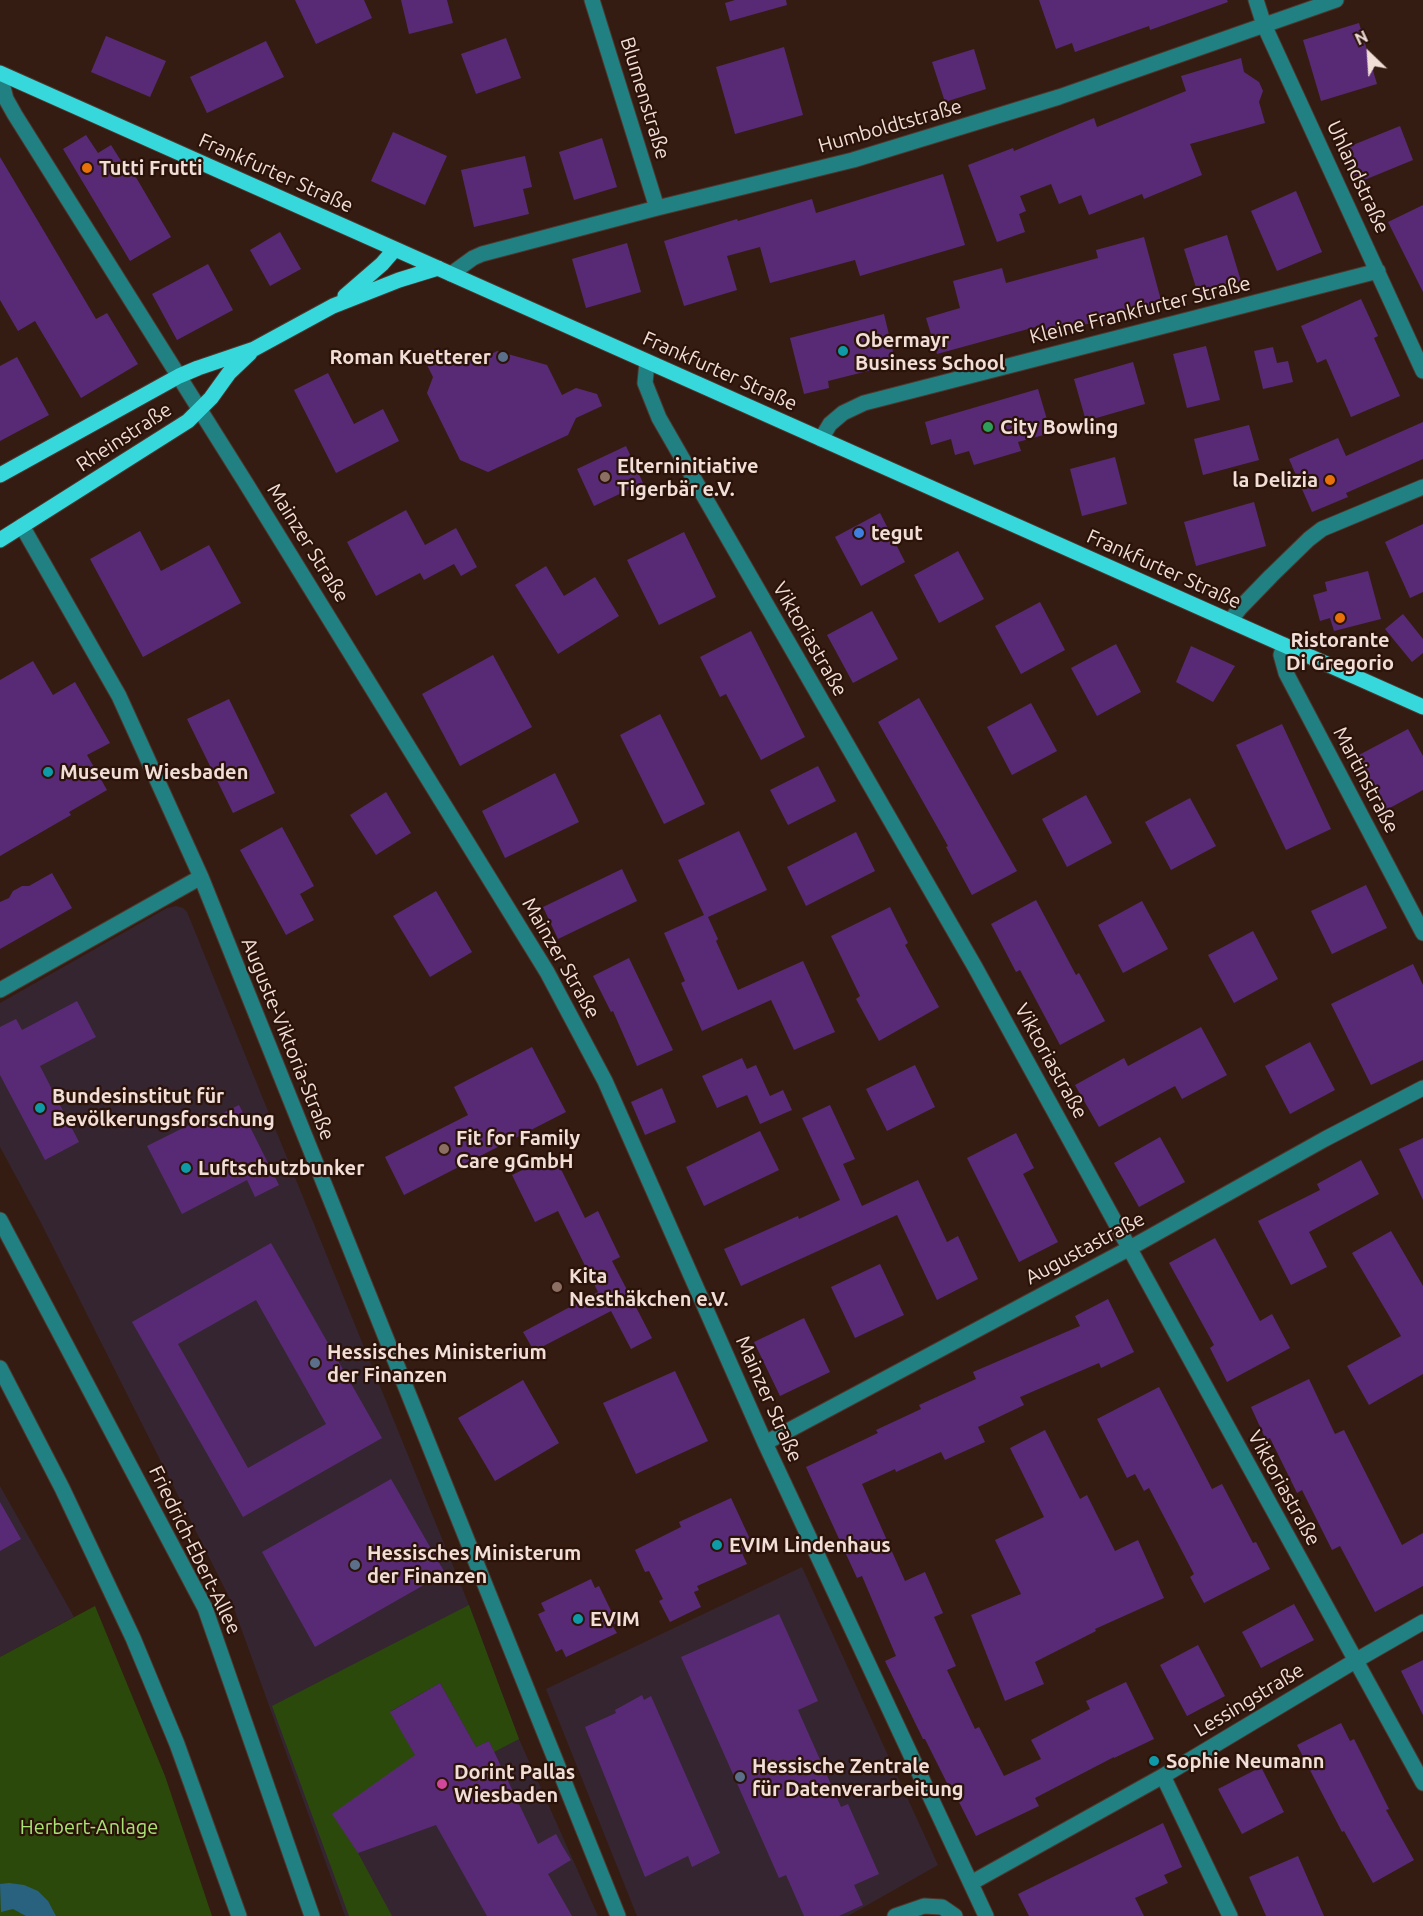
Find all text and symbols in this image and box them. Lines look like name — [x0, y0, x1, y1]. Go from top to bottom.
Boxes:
north arrow — [1339, 24, 1399, 84]
text: N — [1352, 27, 1371, 48]
street label: Blumenstraße — [615, 34, 675, 162]
street label: Humboldtstraße — [815, 94, 965, 158]
street label: Uhlandstraße — [1322, 117, 1394, 237]
street label: Frankfurter Straße — [195, 128, 357, 218]
place label: Tutti Frutti — [99, 156, 203, 180]
marker: Tutti Frutti — [80, 161, 94, 175]
street label: Kleine Frankfurter Straße — [1027, 271, 1253, 349]
street label: Frankfurter Straße — [639, 326, 801, 416]
place label: Obermayr Business School — [855, 328, 1005, 375]
marker: Obermayr Business School — [836, 344, 850, 358]
place label: Roman Kuetterer — [329, 345, 491, 369]
marker: Roman Kuetterer — [496, 350, 510, 364]
street label: Rheinstraße — [72, 397, 176, 477]
place label: City Bowling — [1000, 415, 1118, 439]
marker: City Bowling — [981, 420, 995, 434]
place label: Elterninitiative Tigerbär e.V. — [617, 454, 758, 501]
place label: la Delizia — [1232, 468, 1318, 492]
marker: Elterninitiative Tigerbär e.V. — [598, 470, 612, 484]
marker: la Delizia — [1323, 473, 1337, 487]
street label: Mainzer Straße — [262, 479, 354, 607]
place label: tegut — [871, 521, 923, 545]
street label: Frankfurter Straße — [1083, 524, 1245, 614]
marker: tegut — [852, 526, 866, 540]
street label: Viktoriastraße — [768, 578, 852, 700]
marker: Ristorante Di Gregorio — [1333, 611, 1347, 625]
place label: Ristorante Di Gregorio — [1286, 628, 1394, 675]
street label: Martinstraße — [1328, 723, 1404, 837]
place label: Museum Wiesbaden — [60, 760, 248, 784]
marker: Museum Wiesbaden — [41, 765, 55, 779]
street label: Mainzer Straße — [517, 893, 605, 1023]
street label: Auguste-Viktoria-Straße — [236, 934, 340, 1144]
street label: Viktoriastraße — [1009, 999, 1093, 1123]
place label: Bundesinstitut für Bevölkerungsforschung — [52, 1084, 275, 1131]
marker: Bundesinstitut für Bevölkerungsforschung — [33, 1101, 47, 1115]
place label: Fit for Family Care gGmbH — [456, 1126, 580, 1173]
marker: Fit for Family Care gGmbH — [437, 1142, 451, 1156]
place label: Luftschutzbunker — [198, 1156, 364, 1180]
marker: Luftschutzbunker — [179, 1161, 193, 1175]
street label: Augustastraße — [1021, 1207, 1149, 1289]
place label: Kita Nesthäkchen e.V. — [569, 1264, 728, 1311]
marker: Kita Nesthäkchen e.V. — [550, 1280, 564, 1294]
street label: Mainzer Straße — [730, 1332, 808, 1466]
place label: Hessisches Ministerium der Finanzen — [327, 1340, 547, 1387]
marker: Hessisches Ministerium der Finanzen — [308, 1356, 322, 1370]
street label: Viktoriastraße — [1242, 1426, 1326, 1550]
street label: Friedrich-Ebert-Allee — [144, 1462, 246, 1638]
place label: EVIM Lindenhaus — [729, 1533, 891, 1557]
marker: EVIM Lindenhaus — [710, 1538, 724, 1552]
place label: Hessisches Ministerum der Finanzen — [367, 1541, 581, 1588]
marker: Hessisches Ministerum der Finanzen — [348, 1558, 362, 1572]
place label: EVIM — [590, 1607, 640, 1631]
marker: EVIM — [571, 1612, 585, 1626]
street label: Lessingstraße — [1190, 1658, 1308, 1742]
place label: Sophie Neumann — [1166, 1749, 1325, 1773]
place label: Hessische Zentrale für Datenverarbeitung — [752, 1754, 964, 1801]
marker: Sophie Neumann — [1147, 1754, 1161, 1768]
place label: Dorint Pallas Wiesbaden — [454, 1760, 575, 1807]
marker: Hessische Zentrale für Datenverarbeitung — [733, 1770, 747, 1784]
marker: Dorint Pallas Wiesbaden — [435, 1777, 449, 1791]
park label: Herbert-Anlage — [20, 1815, 158, 1839]

